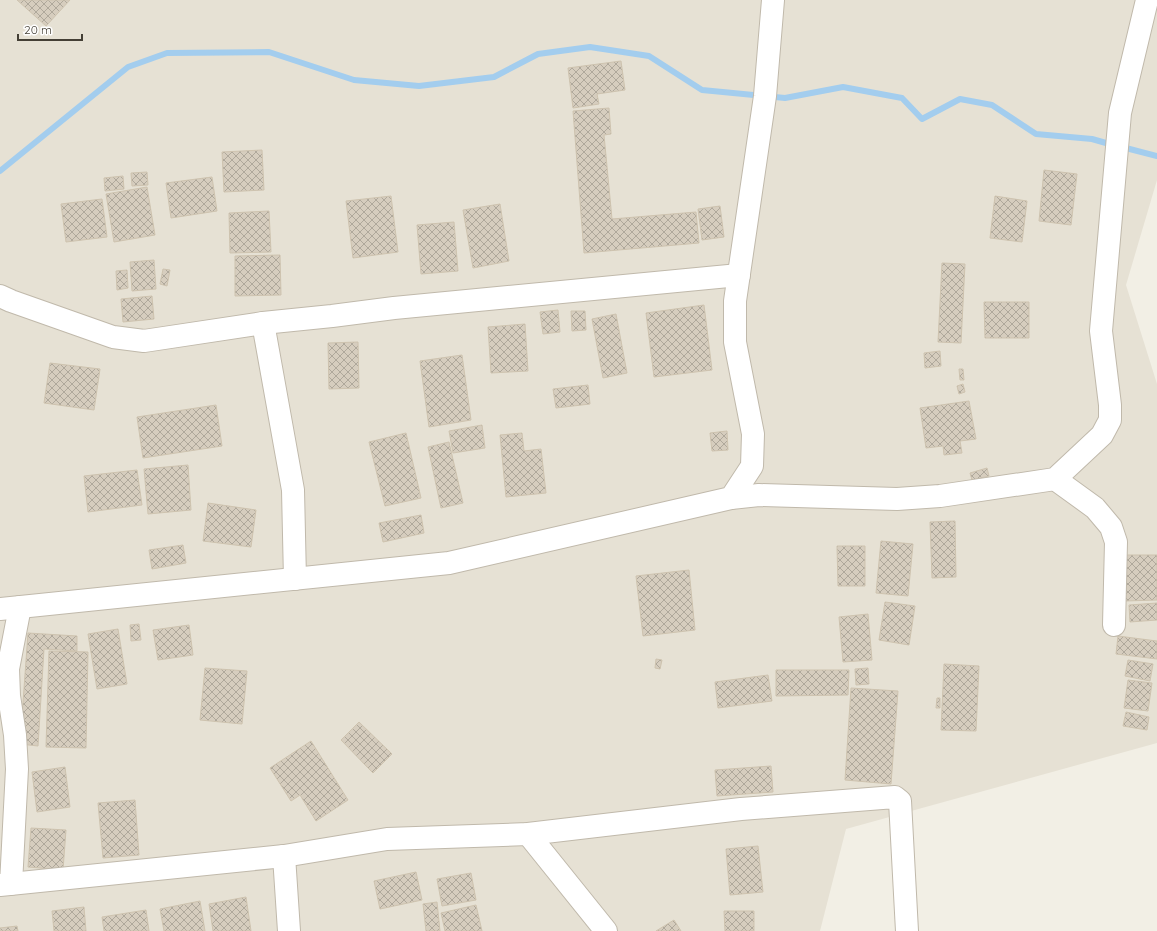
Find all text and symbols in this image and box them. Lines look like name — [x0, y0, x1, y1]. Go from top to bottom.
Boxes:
scale bar — [18, 16, 82, 42]
text: 20 m — [24, 22, 52, 37]

